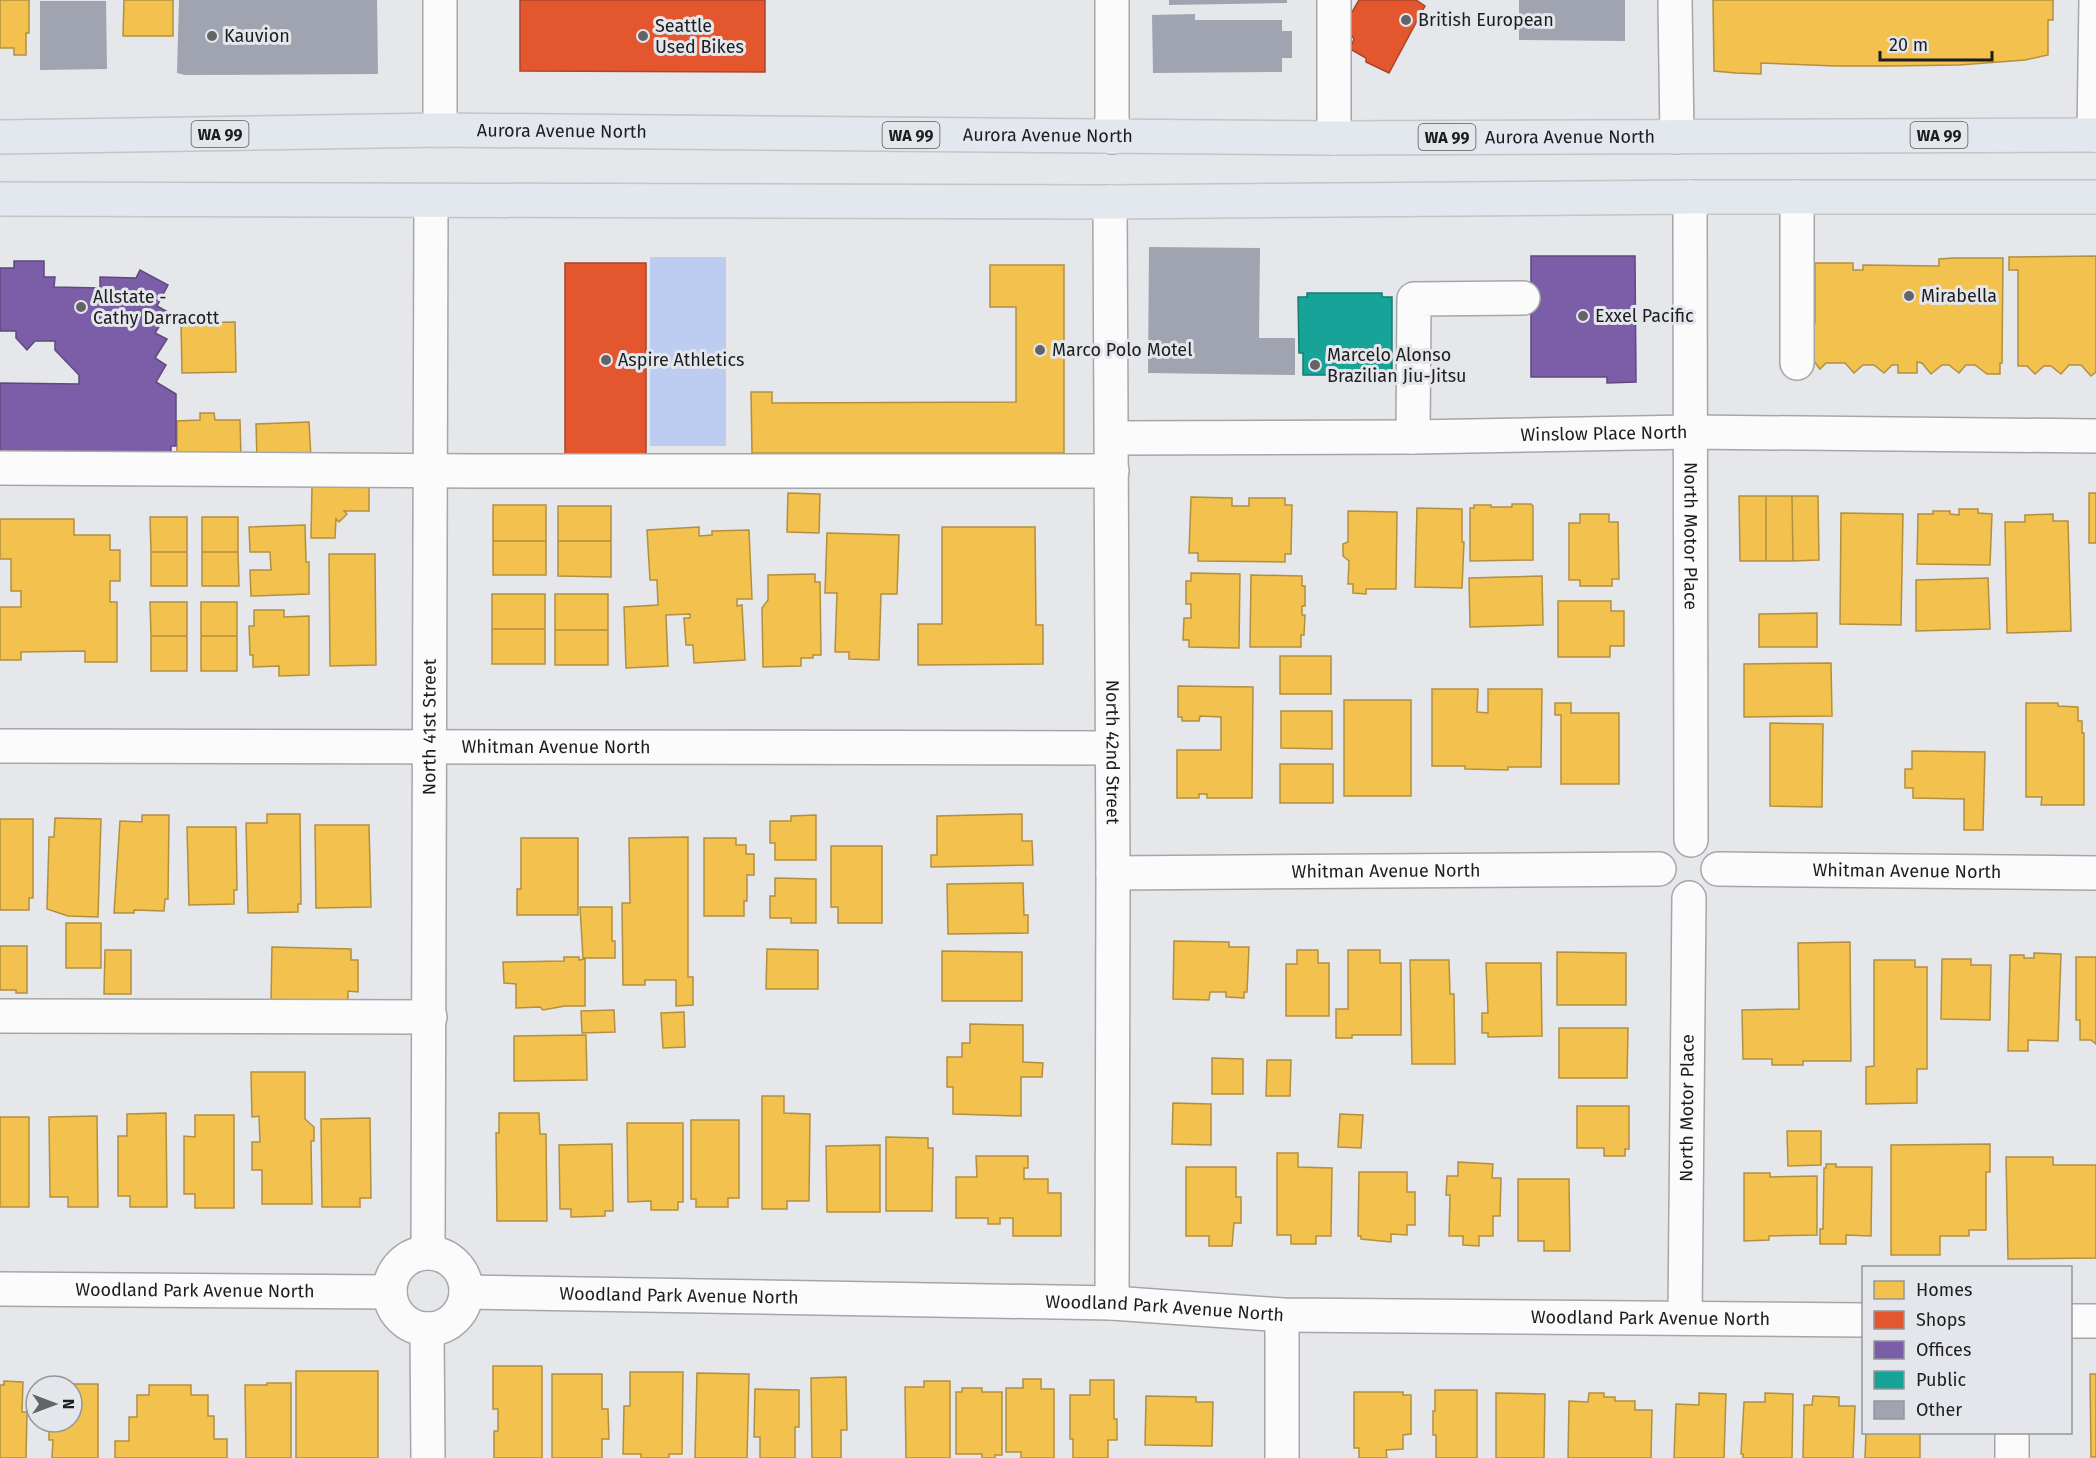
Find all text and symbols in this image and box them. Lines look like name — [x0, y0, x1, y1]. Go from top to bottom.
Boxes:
place label: British European — [1418, 9, 1554, 31]
marker: British European — [1399, 13, 1413, 27]
place label: Seattle Used Bikes — [655, 15, 744, 58]
scale bar — [1880, 24, 1992, 62]
place label: Kauvion — [224, 25, 290, 47]
marker: Kauvion — [205, 29, 219, 43]
marker: Seattle Used Bikes — [636, 29, 650, 43]
text: 20 m — [1889, 34, 1928, 56]
street label: Aurora Avenue North — [477, 119, 647, 143]
road number: WA 99 — [192, 121, 248, 147]
road number: WA 99 — [882, 122, 940, 148]
road number: WA 99 — [1910, 122, 1968, 148]
street label: Aurora Avenue North — [963, 124, 1133, 147]
road number: WA 99 — [1418, 124, 1476, 150]
street label: Aurora Avenue North — [1485, 126, 1655, 148]
place label: Mirabella — [1921, 285, 1997, 307]
place label: Allstate - Cathy Darracott — [93, 286, 220, 329]
marker: Mirabella — [1902, 289, 1916, 303]
marker: Allstate - Cathy Darracott — [74, 300, 88, 314]
place label: Exxel Pacific — [1595, 305, 1694, 327]
marker: Exxel Pacific — [1576, 309, 1590, 323]
place label: Marco Polo Motel — [1052, 339, 1192, 361]
marker: Marco Polo Motel — [1033, 343, 1047, 357]
place label: Marcelo Alonso Brazilian Jiu-Jitsu — [1327, 344, 1467, 387]
place label: Aspire Athletics — [618, 349, 744, 371]
marker: Aspire Athletics — [599, 353, 613, 367]
marker: Marcelo Alonso Brazilian Jiu-Jitsu — [1308, 358, 1322, 372]
street label: Winslow Place North — [1520, 421, 1688, 446]
street label: North Motor Place — [1679, 462, 1702, 610]
street label: North 41st Street — [418, 658, 441, 795]
street label: North 42nd Street — [1101, 680, 1124, 825]
street label: Whitman Avenue North — [461, 736, 651, 758]
street label: Whitman Avenue North — [1291, 859, 1481, 883]
street label: Whitman Avenue North — [1812, 859, 2002, 883]
street label: North Motor Place — [1675, 1034, 1699, 1182]
legend — [1862, 1266, 2072, 1434]
street label: Woodland Park Avenue North — [75, 1279, 315, 1302]
text: Homes — [1916, 1279, 1972, 1301]
street label: Woodland Park Avenue North — [559, 1283, 799, 1309]
street label: Woodland Park Avenue North — [1045, 1291, 1285, 1326]
street label: Woodland Park Avenue North — [1531, 1306, 1770, 1330]
text: Shops — [1916, 1309, 1966, 1331]
text: Offices — [1916, 1339, 1971, 1361]
text: Public — [1916, 1369, 1966, 1391]
north arrow — [24, 1374, 84, 1434]
text: N — [59, 1399, 78, 1409]
text: Other — [1916, 1399, 1962, 1421]

